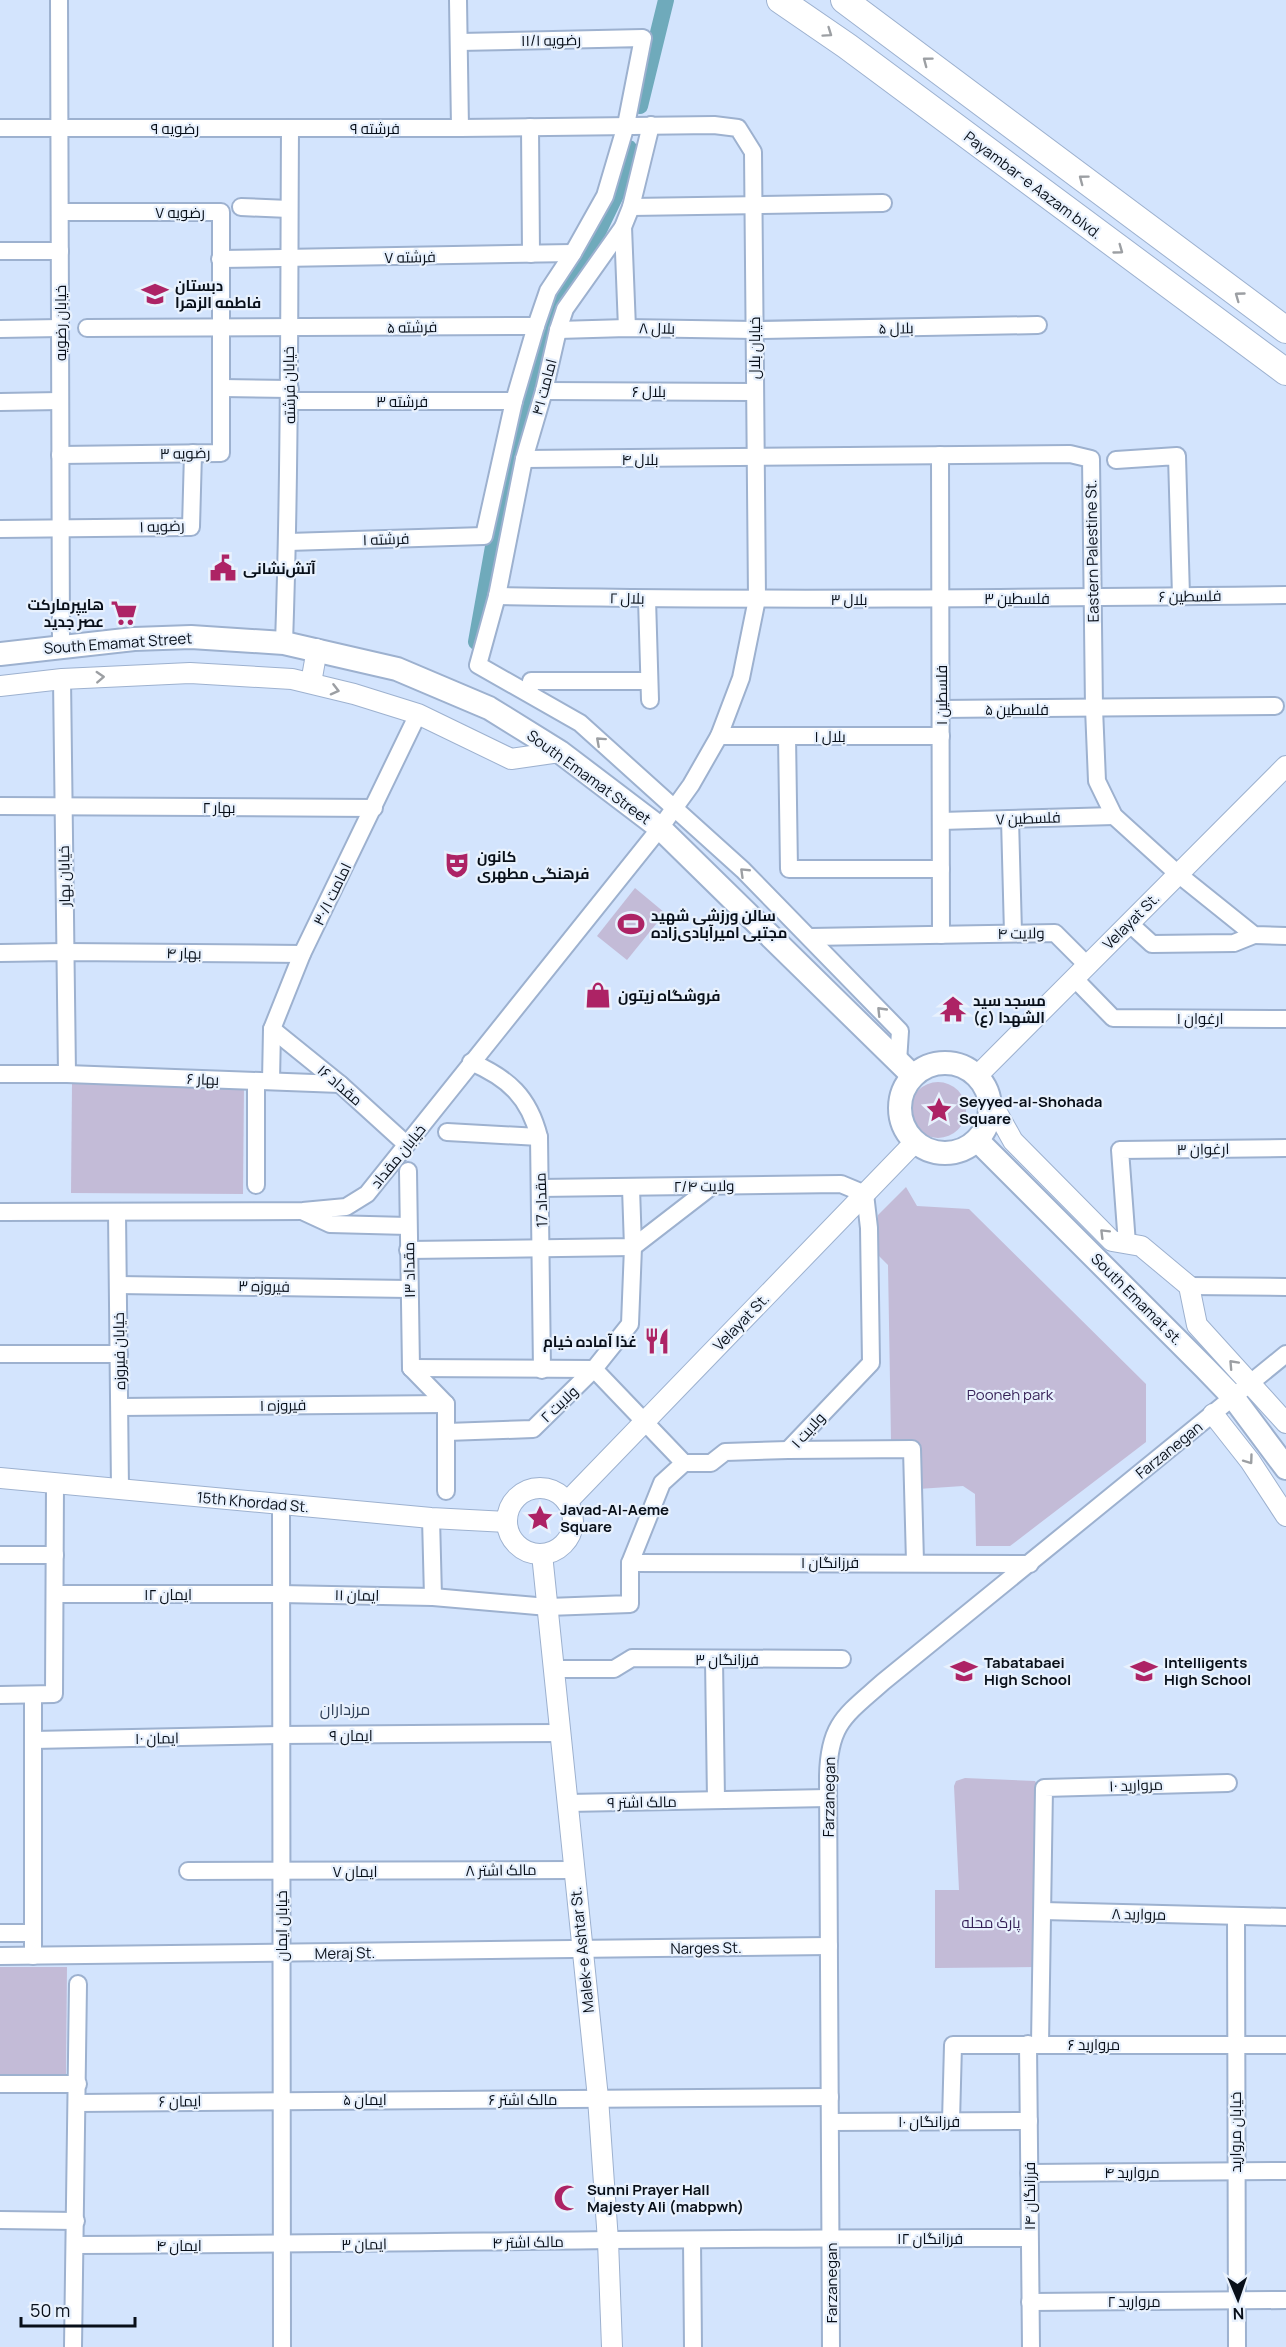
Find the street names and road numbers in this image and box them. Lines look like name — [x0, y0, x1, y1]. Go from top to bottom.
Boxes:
street label: رضویه ۱۱/۱ — [521, 29, 581, 51]
street label: رضویه ۹ — [151, 118, 199, 139]
street label: فرشته ۹ — [350, 118, 400, 139]
street label: Payambar-e Aazam blvd. — [960, 126, 1106, 244]
street label: رضویه ۷ — [155, 202, 205, 223]
street label: فرشته ۷ — [384, 246, 436, 268]
street label: خیابان رضویه — [50, 285, 71, 361]
street label: فرشته ۵ — [387, 316, 437, 338]
street label: بلال ۸ — [639, 317, 675, 339]
street label: خیابان بلال — [744, 317, 765, 379]
street label: بلال ۵ — [878, 317, 914, 339]
street label: خیابان فرشته — [278, 346, 300, 424]
street label: امامت ۴۱ — [526, 356, 562, 418]
street label: بلال ۶ — [632, 381, 666, 402]
street label: فرشته ۳ — [376, 391, 428, 412]
street label: رضویه ۳ — [159, 442, 211, 464]
street label: بلال ۴ — [621, 449, 659, 470]
street label: Eastern Palestine St. — [1080, 479, 1104, 623]
street label: رضویه ۱ — [139, 515, 185, 537]
street label: فرشته ۱ — [362, 528, 410, 550]
street label: فلسطین ۶ — [1158, 585, 1222, 607]
street label: بلال ۲ — [609, 587, 645, 609]
street label: فلسطین ۳ — [984, 588, 1050, 609]
street label: بلال ۳ — [830, 589, 868, 610]
street label: South Emamat Street — [43, 627, 193, 659]
street label: فلسطین ۱ — [931, 665, 952, 725]
street label: فلسطین ۵ — [985, 699, 1049, 720]
street label: South Emamat Street — [523, 725, 655, 829]
street label: بلال ۱ — [814, 726, 846, 747]
street label: بهار ۲ — [202, 797, 236, 818]
street label: فلسطین ۷ — [995, 806, 1061, 830]
street label: خیابان بهار — [53, 845, 75, 908]
street label: امامت ۳۰/۱ — [308, 859, 356, 929]
street label: Velayat St. — [1098, 888, 1164, 954]
street label: ولایت ۴ — [997, 922, 1045, 944]
street label: بهار ۴ — [166, 942, 202, 964]
street label: ارغوان ۱ — [1176, 1008, 1224, 1029]
street label: مقداد ۱۶ — [313, 1060, 367, 1110]
street label: بهار ۶ — [186, 1068, 220, 1090]
street label: خیابان مقداد — [366, 1119, 430, 1193]
street label: ارغوان ۳ — [1176, 1138, 1230, 1160]
street label: مقداد 17 — [530, 1172, 552, 1228]
street label: ولایت ۲/۴ — [673, 1175, 735, 1197]
street label: مقداد ۱۳ — [398, 1242, 420, 1298]
street label: South Emamat st. — [1086, 1248, 1188, 1350]
street label: فیروزه ۳ — [238, 1275, 290, 1297]
street label: Velayat St. — [708, 1289, 774, 1355]
street label: خیابان فیروزه — [108, 1312, 130, 1390]
street label: ولایت ۲ — [536, 1381, 582, 1427]
street label: فیروزه ۱ — [260, 1394, 306, 1416]
street label: ولایت ۱ — [786, 1407, 830, 1453]
street label: Farzanegan — [1131, 1416, 1207, 1484]
street label: 15th Khordad St. — [196, 1487, 310, 1517]
street label: فرزانگان ۱ — [801, 1552, 859, 1573]
street label: ایمان ۱۲ — [144, 1584, 192, 1605]
street label: ایمان ۱۱ — [334, 1584, 380, 1606]
street label: فرزانگان ۳ — [695, 1649, 759, 1670]
street label: ایمان ۹ — [329, 1725, 373, 1746]
street label: ایمان ۱۰ — [135, 1727, 179, 1749]
street label: Farzanegan — [818, 1756, 840, 1837]
street label: مروارید ۱۰ — [1109, 1774, 1163, 1796]
street label: مالک اشتر ۹ — [607, 1791, 677, 1813]
street label: مالک اشتر ۸ — [465, 1859, 537, 1881]
street label: ایمان ۷ — [333, 1861, 377, 1882]
street label: Malek-e Ashtar St. — [565, 1886, 599, 2014]
street label: خیابان ایمان — [271, 1890, 292, 1962]
street label: مروارید ۸ — [1111, 1903, 1167, 1925]
street label: Narges St. — [670, 1937, 742, 1959]
street label: Meraj St. — [315, 1942, 375, 1964]
street label: مروارید ۶ — [1068, 2034, 1120, 2055]
street label: ایمان ۵ — [343, 2089, 387, 2110]
street label: مالک اشتر ۶ — [489, 2089, 557, 2110]
street label: ایمان ۶ — [158, 2090, 202, 2112]
street label: خیابان مروارید — [1225, 2092, 1246, 2172]
street label: فرزانگان ۱۰ — [898, 2111, 960, 2132]
street label: فرزانگان ۱۴ — [1019, 2162, 1040, 2230]
street label: مروارید ۴ — [1104, 2162, 1160, 2183]
street label: فرزانگان ۱۲ — [897, 2228, 963, 2249]
street label: مالک اشتر ۴ — [492, 2231, 564, 2253]
street label: ایمان ۳ — [341, 2233, 387, 2255]
street label: ایمان ۴ — [156, 2235, 202, 2256]
street label: Farzanegan — [821, 2243, 842, 2323]
street label: مروارید ۲ — [1107, 2291, 1161, 2312]

